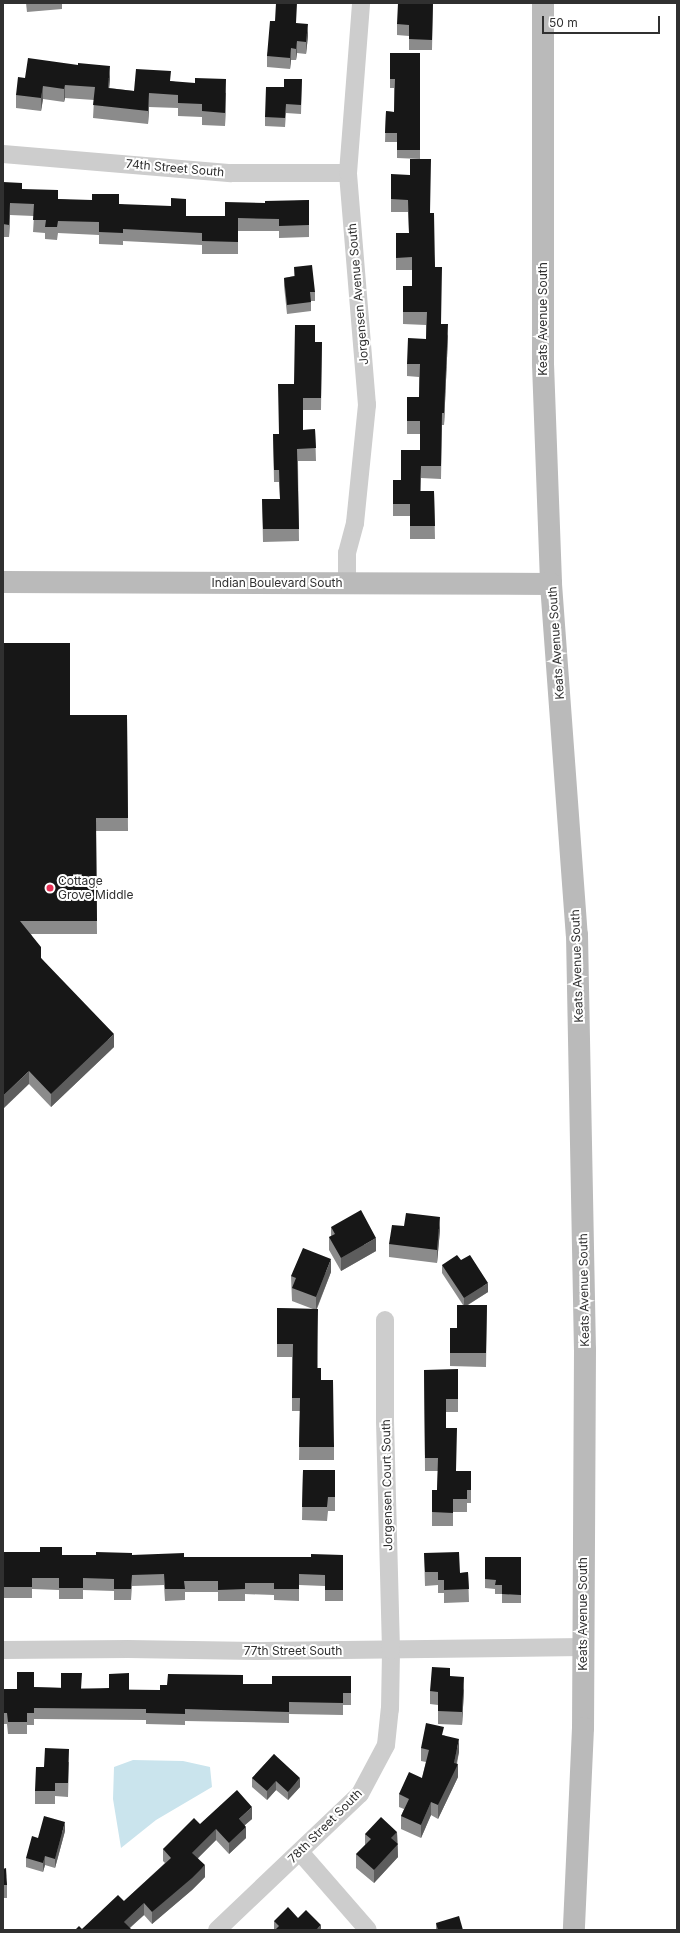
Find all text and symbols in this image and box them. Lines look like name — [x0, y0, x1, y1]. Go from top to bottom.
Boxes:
scale bar — [544, 8, 662, 34]
text: 50 m — [549, 15, 578, 30]
street label: 74th Street South — [125, 157, 225, 179]
street label: Jorgensen Avenue South — [345, 223, 371, 365]
street label: Keats Avenue South — [536, 262, 550, 376]
street label: Indian Boulevard South — [211, 576, 343, 590]
street label: Keats Avenue South — [545, 586, 567, 700]
place label: Cottage Grove Middle — [58, 874, 133, 902]
marker: Cottage Grove Middle — [45, 883, 55, 893]
street label: Keats Avenue South — [568, 909, 586, 1023]
street label: Keats Avenue South — [576, 1233, 592, 1347]
street label: Jorgensen Court South — [379, 1419, 395, 1551]
street label: Keats Avenue South — [576, 1557, 590, 1671]
street label: 77th Street South — [244, 1644, 342, 1658]
street label: 78th Street South — [285, 1786, 365, 1866]

